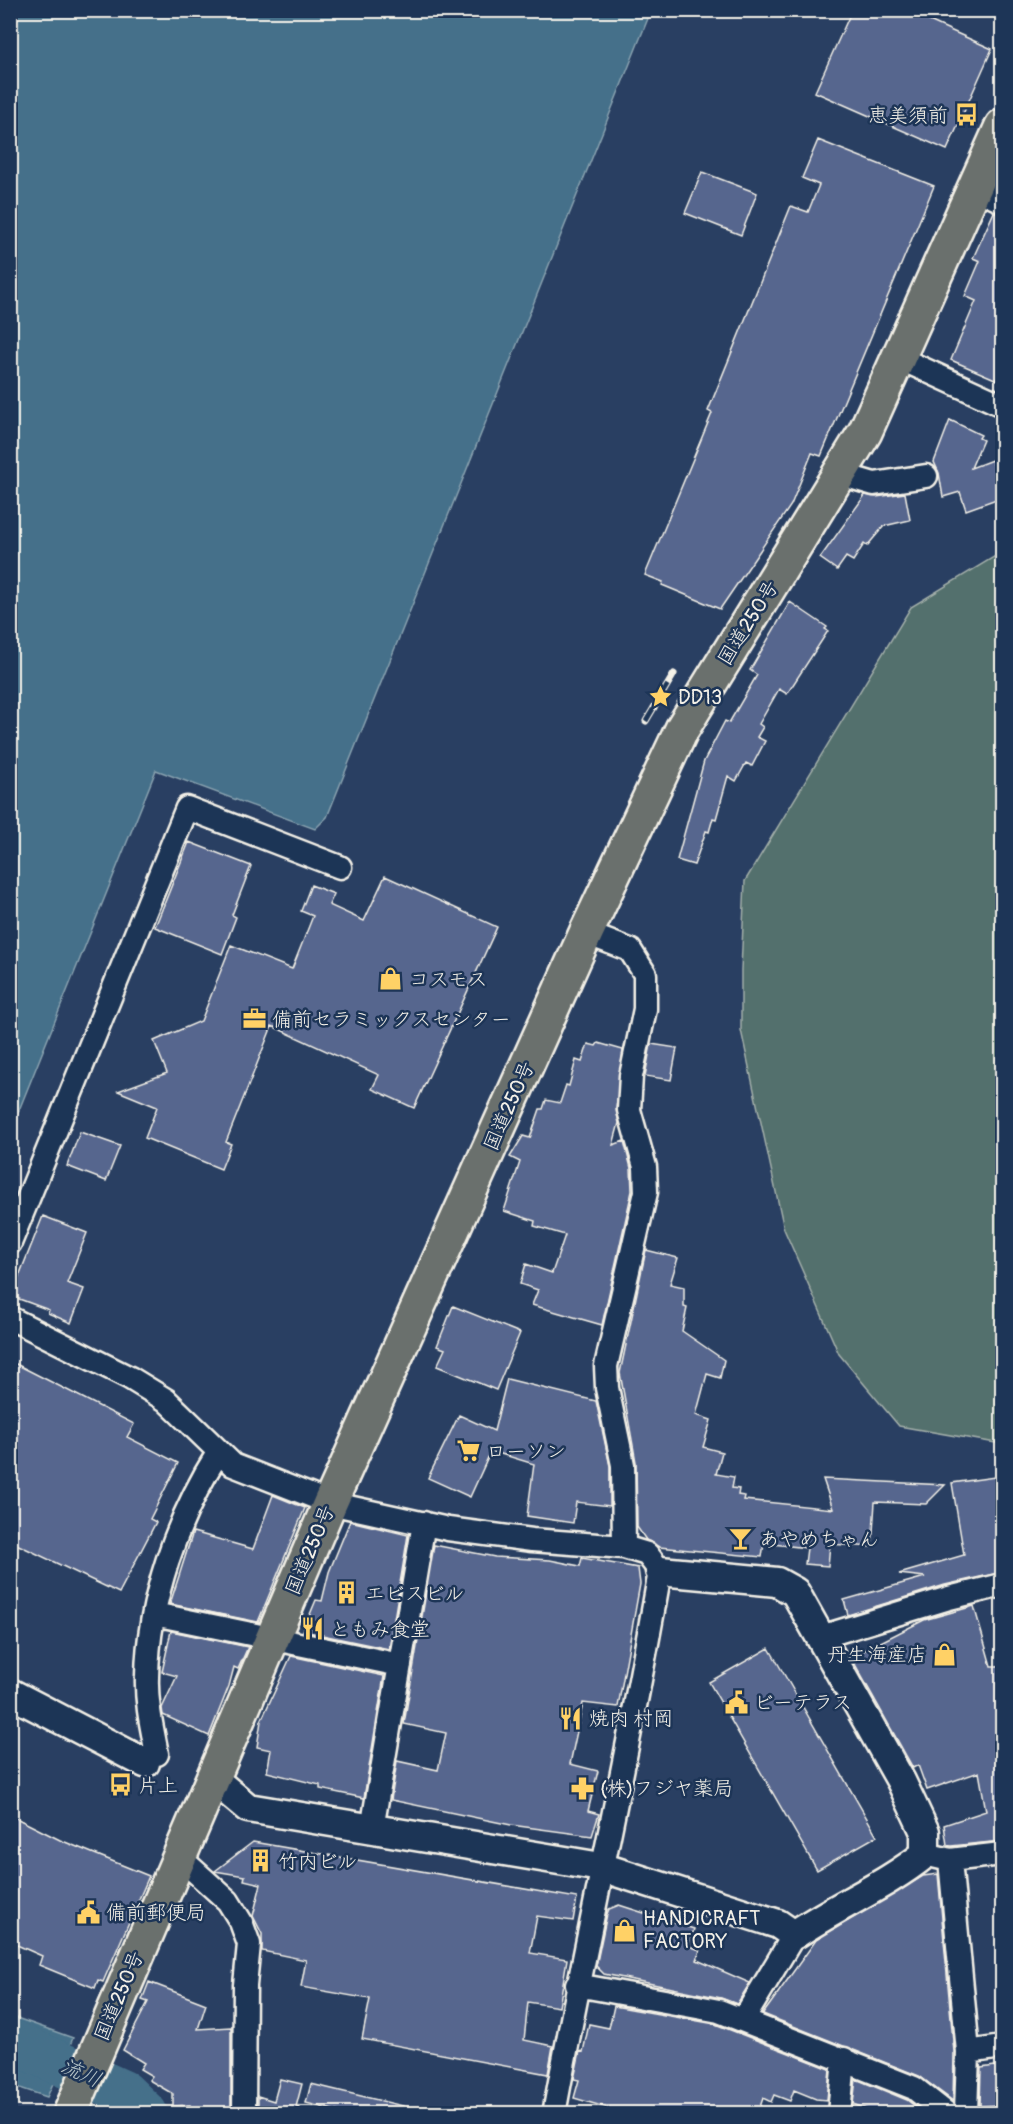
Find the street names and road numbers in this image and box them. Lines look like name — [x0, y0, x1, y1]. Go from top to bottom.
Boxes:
street label: 国道250号 — [712, 576, 784, 670]
street label: 国道250号 — [478, 1057, 540, 1155]
street label: 国道250号 — [280, 1501, 340, 1599]
street label: 国道250号 — [89, 1947, 149, 2045]

